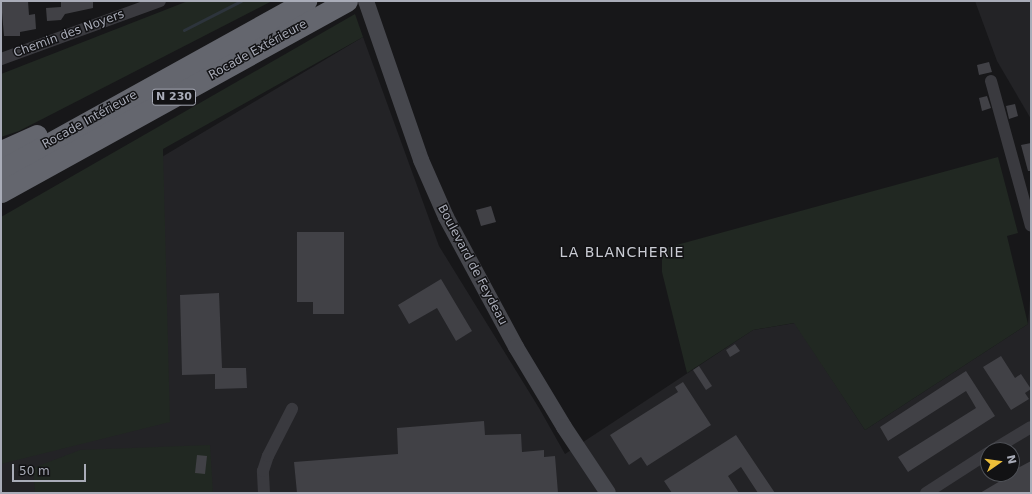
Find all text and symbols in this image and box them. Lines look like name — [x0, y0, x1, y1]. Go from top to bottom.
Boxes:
street label: Chemin des Noyers — [12, 7, 126, 61]
street label: Rocade Extérieure — [206, 17, 310, 83]
street label: Rocade Intérieure — [40, 88, 140, 152]
road number: N 230 — [152, 88, 196, 106]
street label: Boulevard de Feydeau — [434, 202, 510, 328]
district label: LA BLANCHERIE — [560, 244, 684, 260]
north arrow — [980, 442, 1020, 482]
text: N — [1004, 453, 1019, 465]
scale bar — [14, 456, 88, 482]
text: 50 m — [19, 464, 50, 478]

